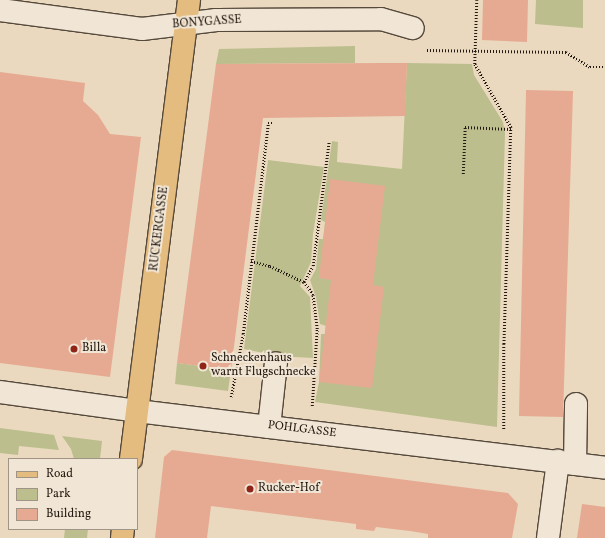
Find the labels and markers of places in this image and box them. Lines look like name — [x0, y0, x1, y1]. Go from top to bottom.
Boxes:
place label: Billa — [82, 342, 106, 356]
marker: Billa — [69, 344, 79, 354]
place label: Schneckenhaus warnt Flugschnecke — [211, 352, 316, 380]
marker: Schneckenhaus warnt Flugschnecke — [198, 361, 208, 371]
place label: Rucker-Hof — [258, 482, 319, 496]
marker: Rucker-Hof — [245, 484, 255, 494]

